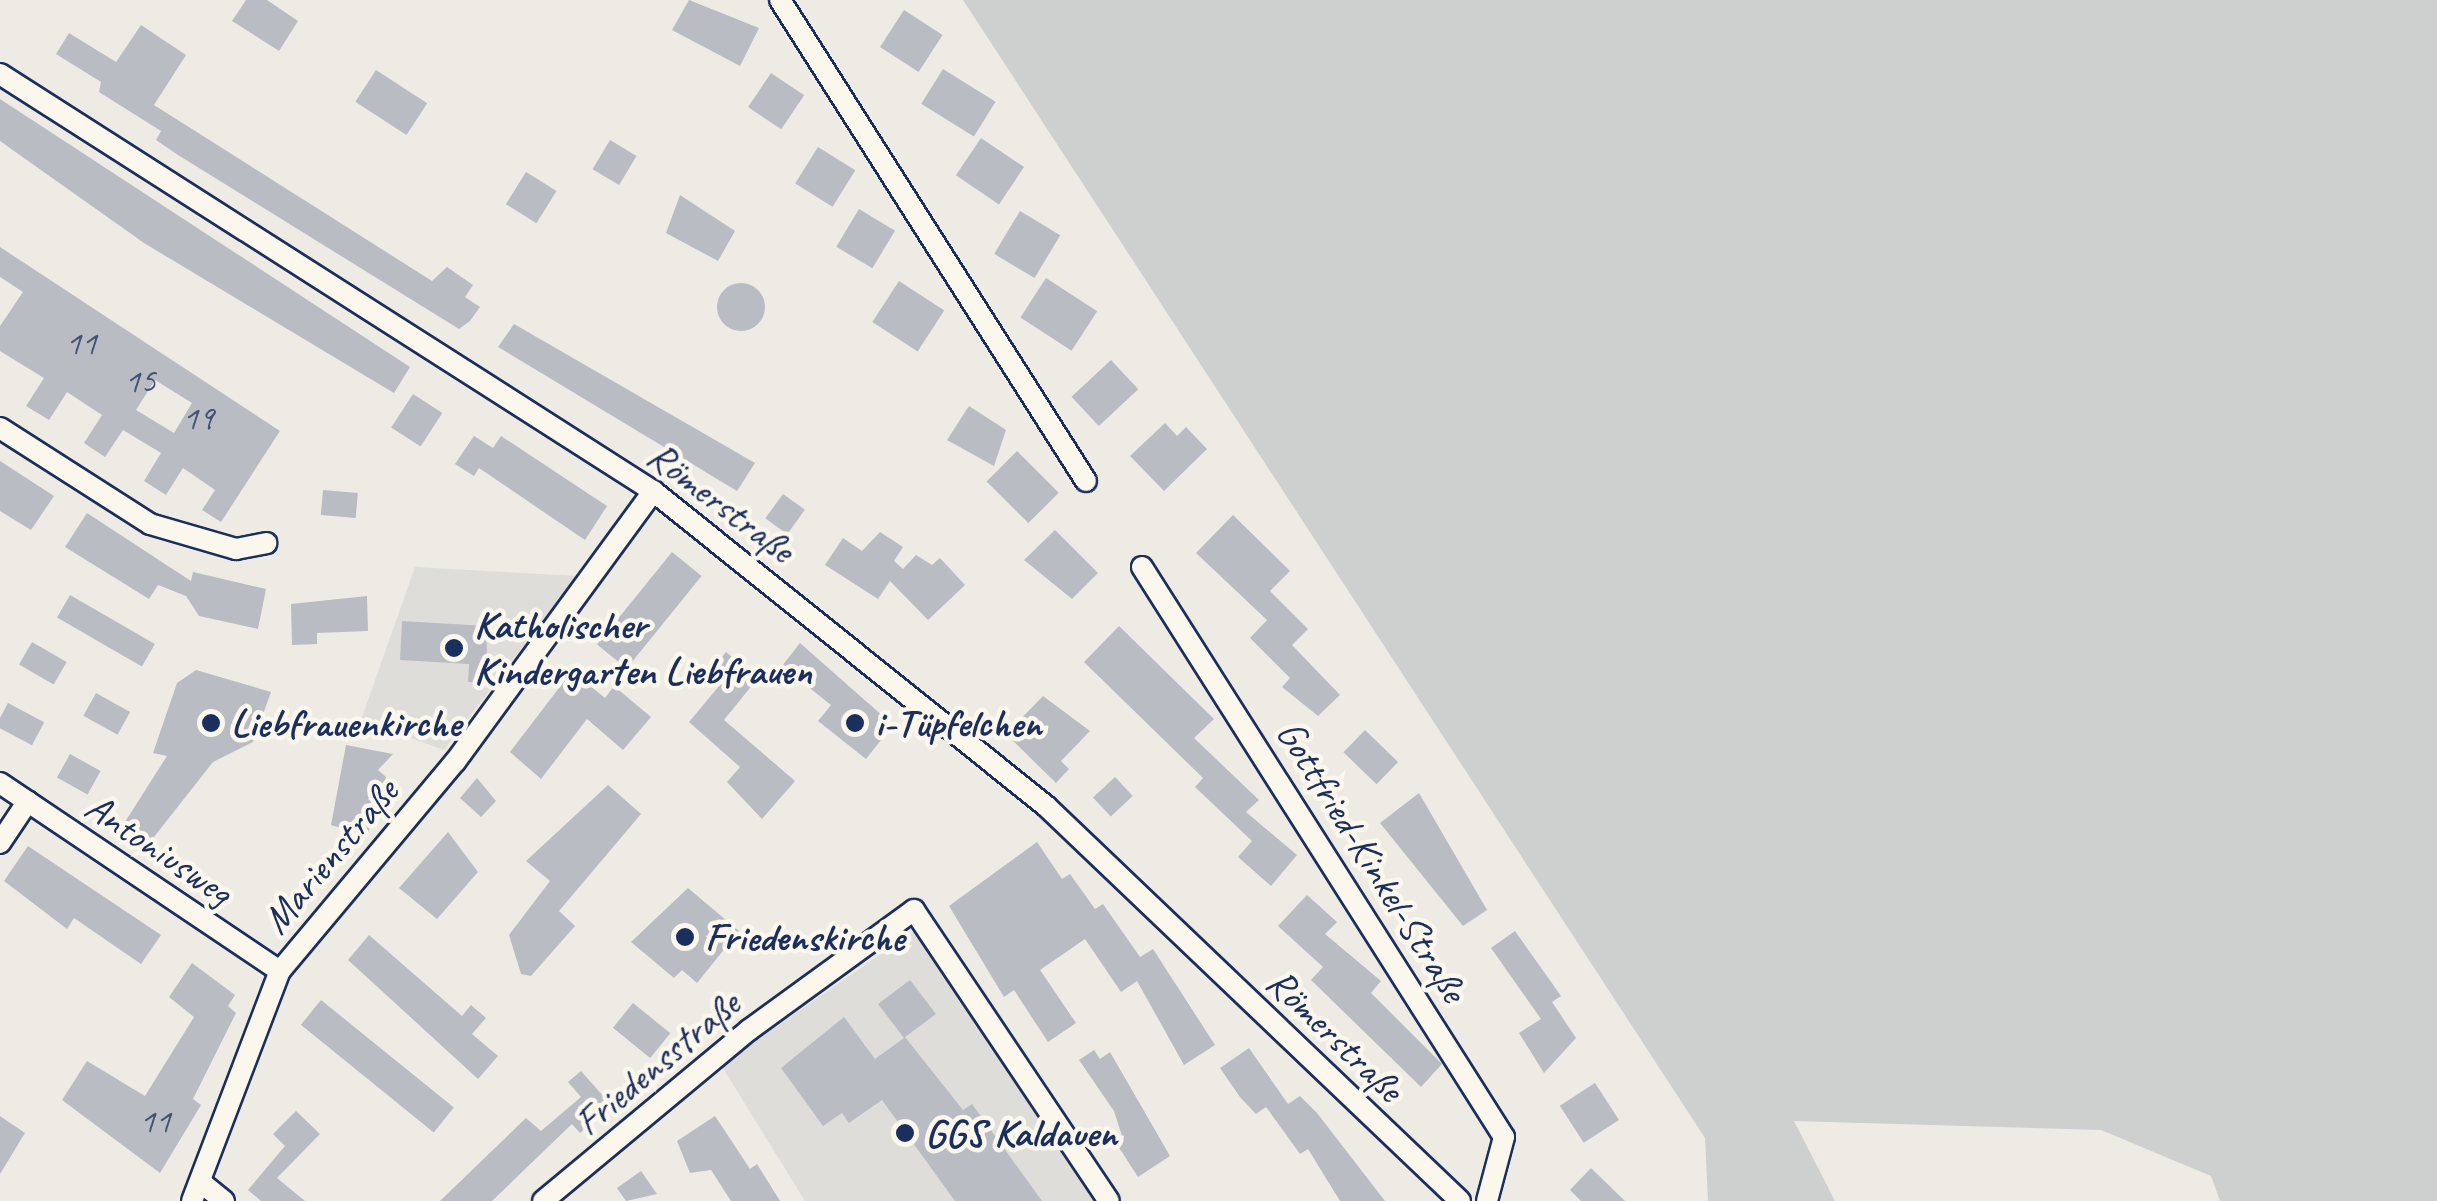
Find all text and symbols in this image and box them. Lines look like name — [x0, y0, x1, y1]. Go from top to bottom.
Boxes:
house number: 11 — [65, 322, 97, 364]
house number: 15 — [124, 360, 156, 402]
house number: 19 — [182, 397, 214, 439]
street label: Römerstraße — [638, 431, 804, 573]
place label: Katholischer Kindergarten Liebfrauen — [474, 601, 811, 695]
marker: Katholischer Kindergarten Liebfrauen — [443, 637, 465, 659]
place label: Liebfrauenkirche — [231, 699, 461, 747]
place label: i-Tüpfelchen — [875, 699, 1041, 747]
street label: Gottfried-Kinkel-Straße — [1266, 711, 1478, 1011]
marker: Liebfrauenkirche — [200, 712, 222, 734]
marker: i-Tüpfelchen — [844, 712, 866, 734]
street label: Marienstraße — [252, 769, 408, 943]
street label: Antoniusweg — [76, 782, 242, 916]
place label: Friedenskirche — [705, 913, 904, 961]
marker: Friedenskirche — [674, 926, 696, 948]
street label: Römerstraße — [1257, 958, 1413, 1112]
street label: Friedensstraße — [565, 980, 749, 1146]
house number: 11 — [139, 1100, 171, 1142]
place label: GGS Kaldauen — [925, 1109, 1117, 1157]
marker: GGS Kaldauen — [894, 1122, 916, 1144]

